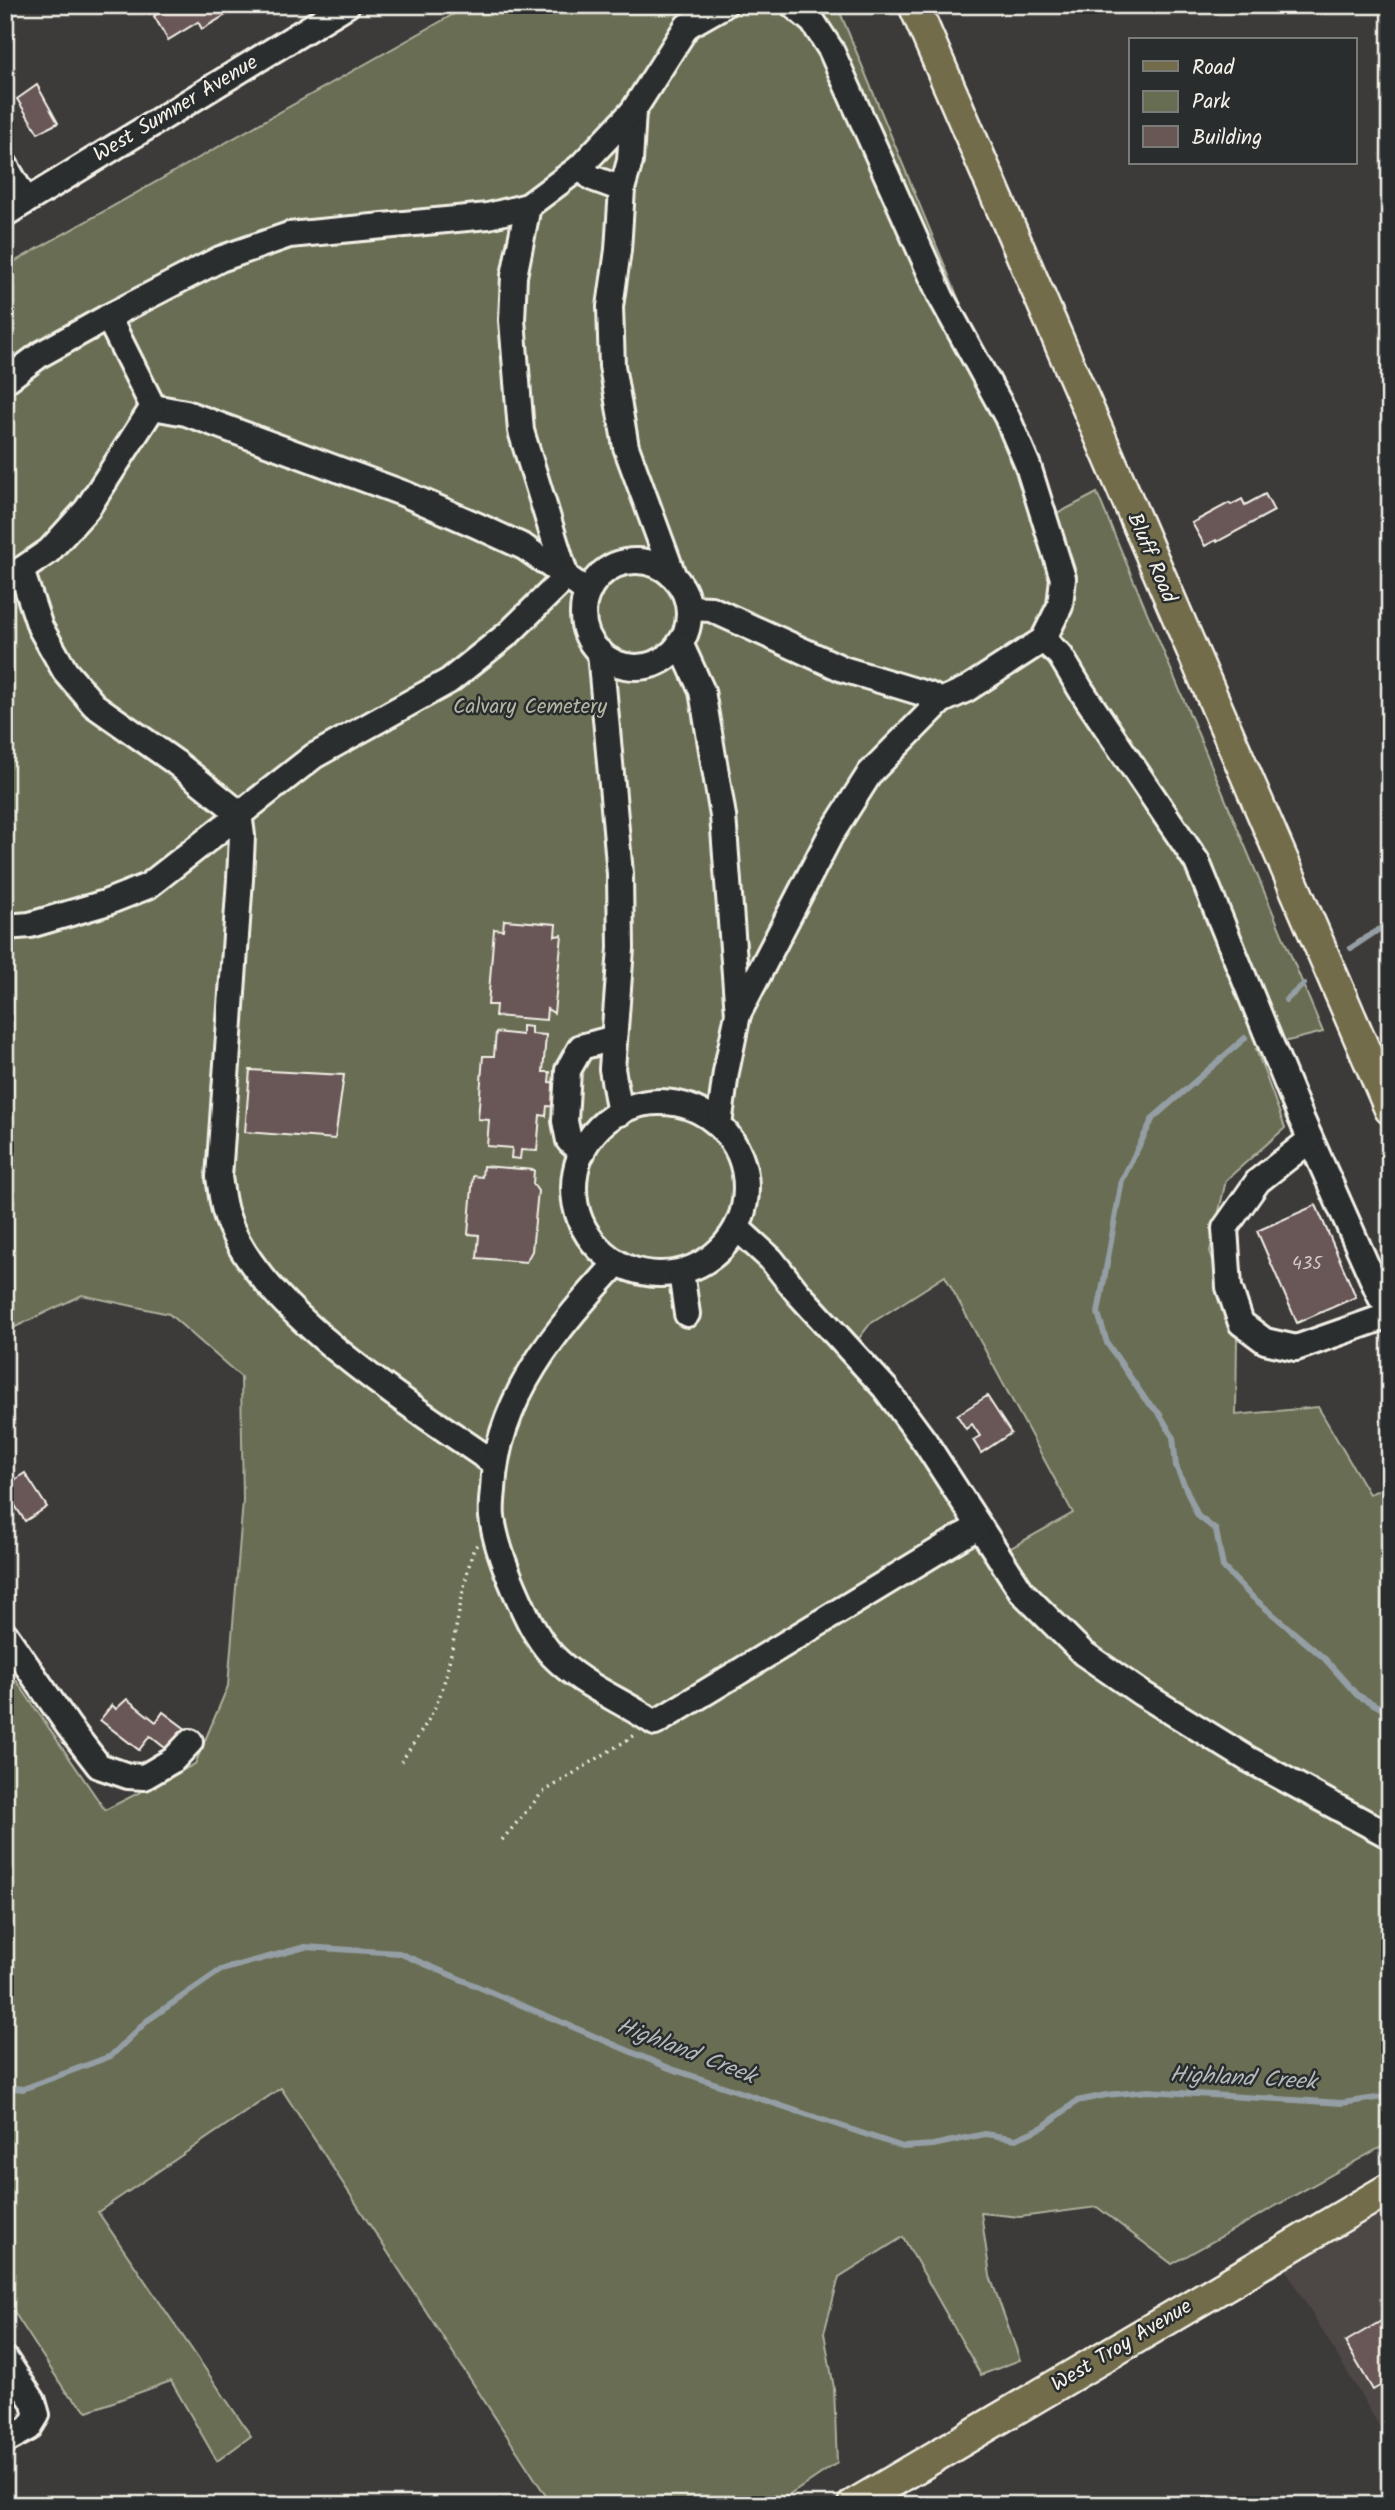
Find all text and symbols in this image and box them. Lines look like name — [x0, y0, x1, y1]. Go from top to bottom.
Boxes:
legend — [1129, 38, 1356, 164]
street label: West Sumner Avenue — [87, 46, 265, 171]
text: Road — [1192, 52, 1235, 85]
text: Park — [1192, 86, 1230, 119]
text: Building — [1192, 122, 1262, 155]
street label: Bluff Road — [1117, 508, 1185, 609]
park label: Calvary Cemetery — [453, 691, 607, 724]
house number: 435 — [1292, 1250, 1323, 1279]
water label: Highland Creek — [611, 2009, 764, 2096]
water label: Highland Creek — [1169, 2057, 1320, 2101]
street label: West Troy Avenue — [1045, 2291, 1199, 2401]

